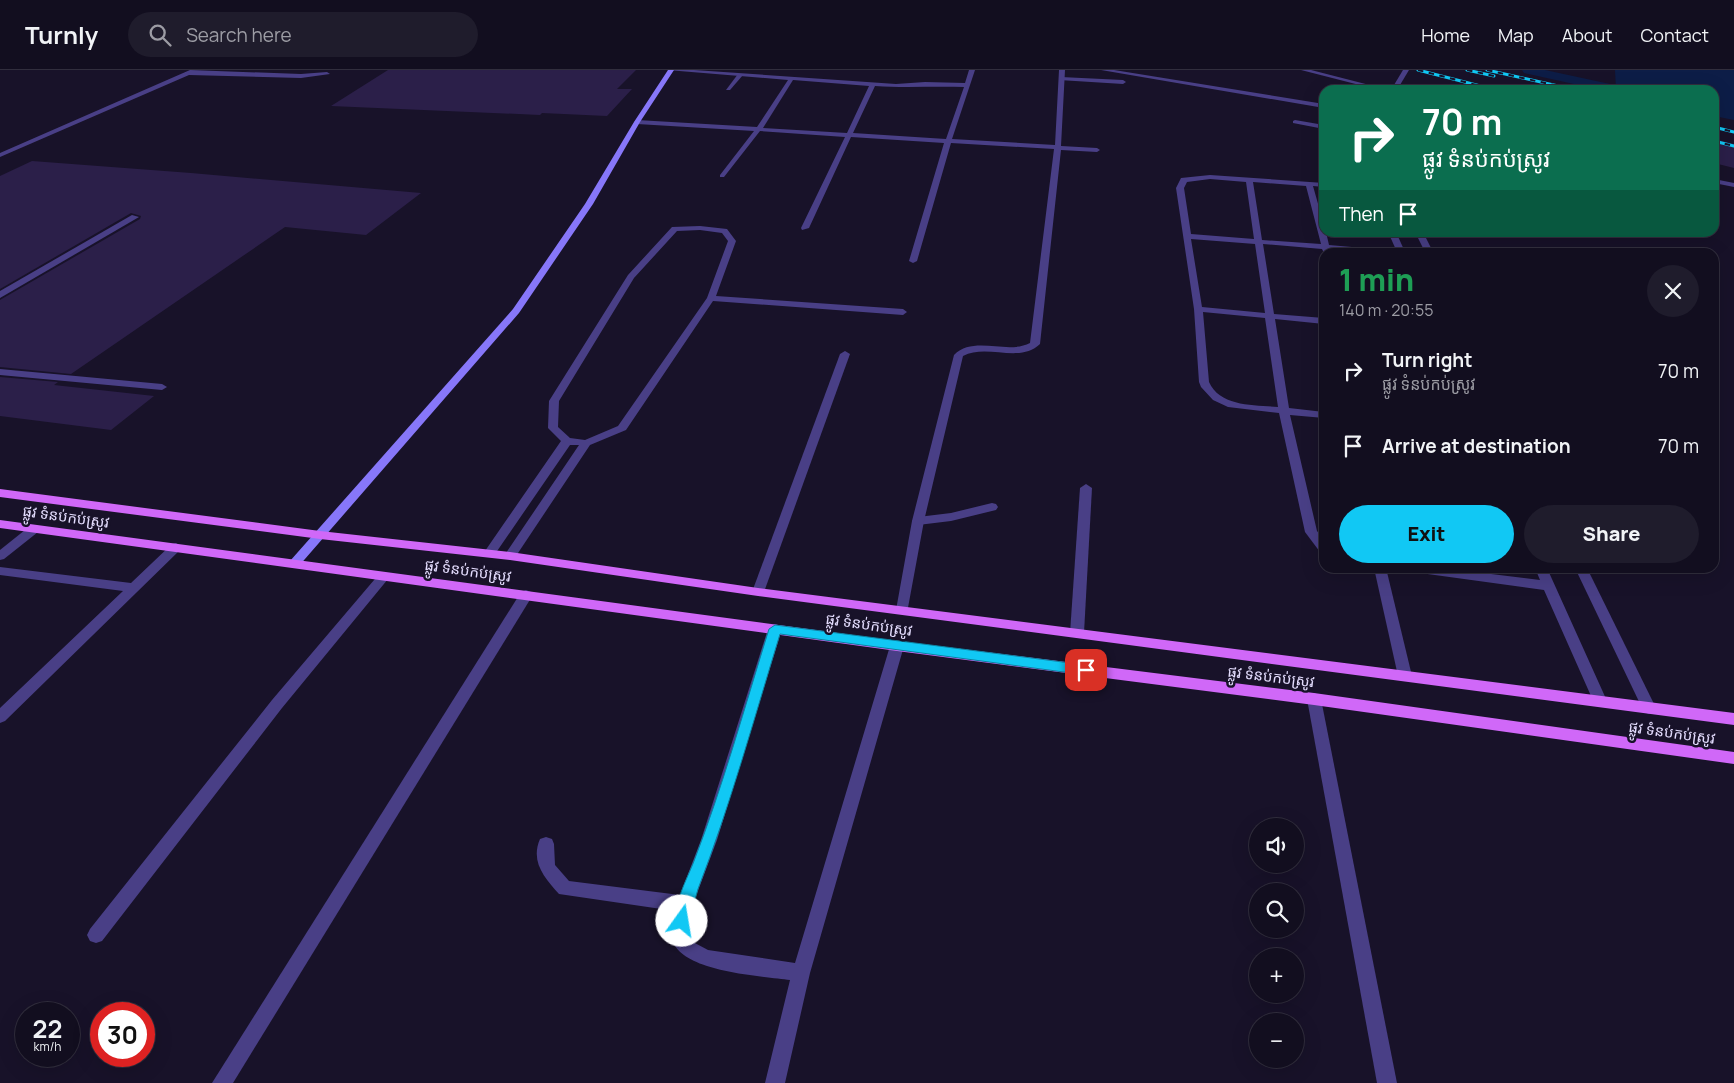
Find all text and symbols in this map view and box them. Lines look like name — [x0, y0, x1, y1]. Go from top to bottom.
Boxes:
search box — [128, 12, 478, 57]
text: Turnly — [25, 18, 98, 51]
icon: search — [146, 21, 174, 49]
text: Search here — [186, 22, 292, 48]
text: Home — [1421, 23, 1470, 47]
text: Map — [1498, 23, 1534, 47]
text: About — [1562, 23, 1612, 47]
text: Contact — [1640, 23, 1709, 47]
text: 70 m — [1422, 98, 1502, 146]
icon: right — [1339, 105, 1404, 170]
text: ផ្លូវ ទំនប់កប់ស្រូវ — [1422, 144, 1551, 174]
icon: arrive — [1394, 200, 1422, 228]
text: Then — [1339, 201, 1384, 227]
text: 1 min — [1339, 259, 1414, 300]
button: close — [1647, 265, 1699, 317]
text: 140 m · 20:55 — [1339, 299, 1433, 321]
text: Turn right — [1382, 347, 1472, 373]
icon: right — [1339, 357, 1367, 385]
text: 70 m — [1658, 358, 1699, 384]
text: ផ្លូវ ទំនប់កប់ស្រូវ — [1382, 373, 1475, 395]
icon: arrive — [1339, 432, 1367, 460]
text: Arrive at destination — [1382, 433, 1571, 459]
text: 70 m — [1658, 433, 1699, 459]
street label: ផ្លូវ ទំនប់កប់ស្រូវ — [21, 500, 111, 536]
button: Exit — [1339, 505, 1514, 563]
button: Share — [1524, 505, 1699, 563]
street label: ផ្លូវ ទំនប់កប់ស្រូវ — [423, 554, 513, 590]
street label: ផ្លូវ ទំនប់កប់ស្រូវ — [824, 608, 914, 644]
pin — [1065, 649, 1107, 691]
icon: arrive — [1072, 656, 1100, 684]
street label: ផ្លូវ ទំនប់កប់ស្រូវ — [1226, 661, 1316, 696]
street label: ផ្លូវ ទំនប់កប់ស្រូវ — [1627, 716, 1717, 752]
map controls — [1249, 818, 1304, 1068]
button: sound — [1249, 818, 1304, 873]
button: search — [1249, 883, 1304, 938]
position arrow — [655, 894, 707, 946]
button: + — [1249, 948, 1304, 1003]
speed limit sign: 30 — [90, 1002, 155, 1067]
text: 22 — [33, 1011, 62, 1046]
button: − — [1249, 1013, 1304, 1068]
text: km/h — [34, 1038, 61, 1055]

